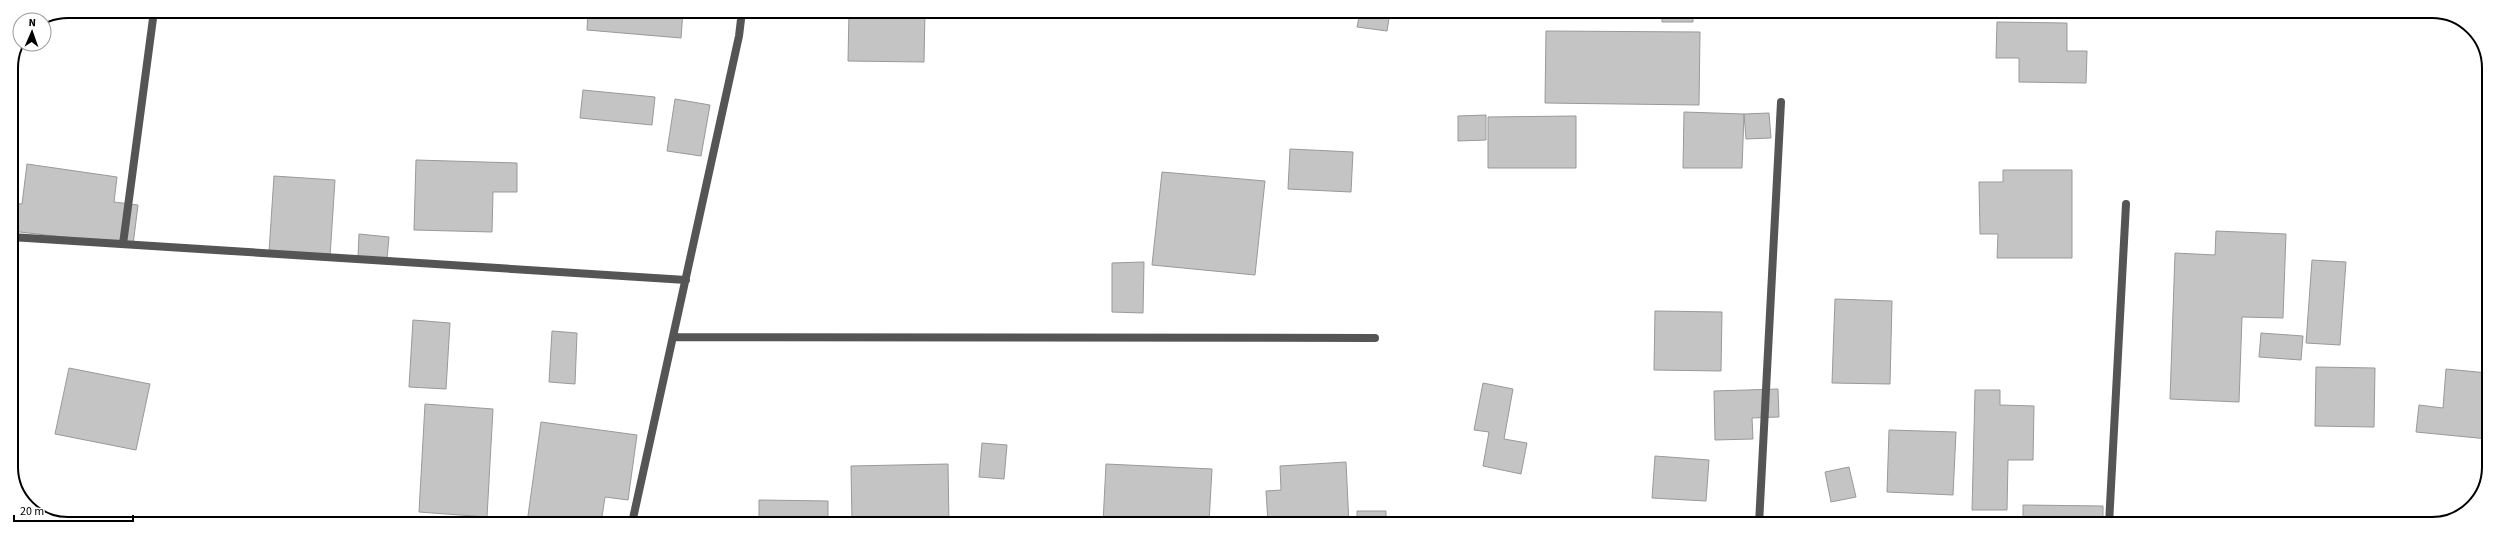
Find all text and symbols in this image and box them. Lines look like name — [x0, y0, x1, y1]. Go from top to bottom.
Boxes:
north arrow — [12, 12, 52, 52]
text: N — [28, 15, 36, 30]
scale bar — [14, 497, 133, 523]
text: 20 m — [20, 503, 44, 520]

